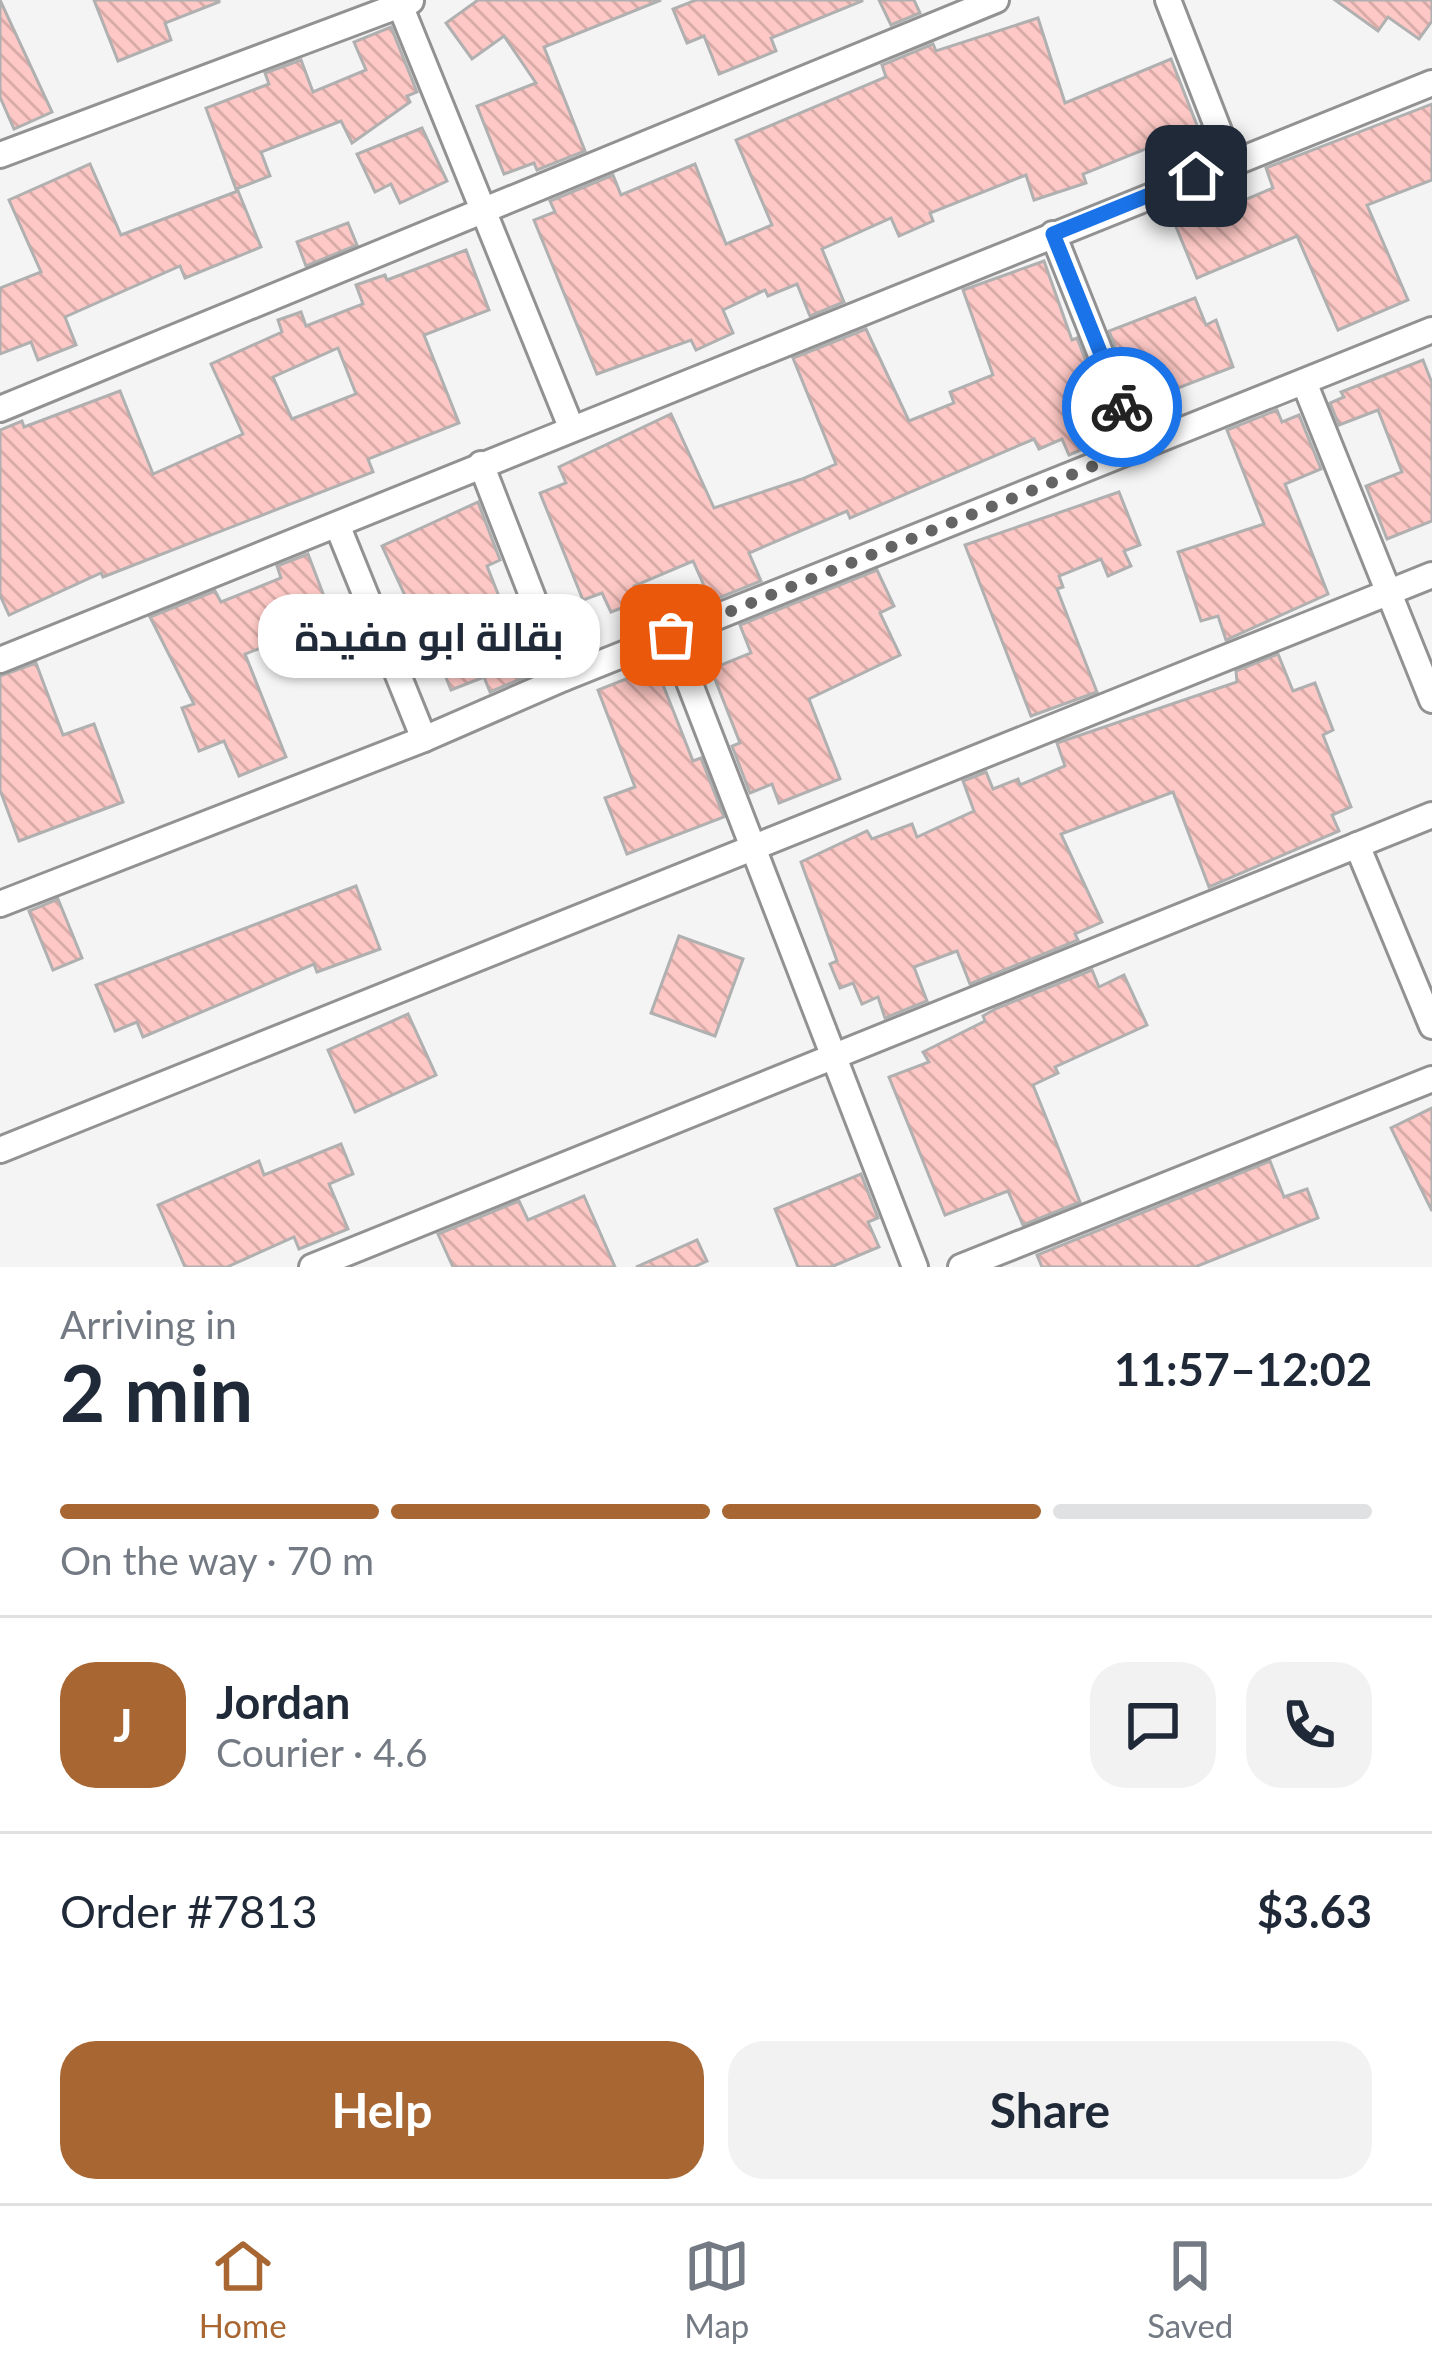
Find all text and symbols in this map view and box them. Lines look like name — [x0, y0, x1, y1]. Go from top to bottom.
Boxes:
pin — [1145, 125, 1247, 227]
icon: home — [1163, 143, 1229, 209]
courier — [1062, 347, 1182, 467]
icon: bike — [1089, 374, 1155, 440]
pin — [620, 584, 722, 686]
callout: بقالة ابو مفيدة — [257, 593, 599, 677]
icon: bag — [638, 602, 704, 668]
text: بقالة ابو مفيدة — [294, 613, 564, 659]
text: Arriving in — [60, 1301, 237, 1347]
text: 11:57–12:02 — [1114, 1342, 1372, 1396]
text: 2 min — [60, 1345, 253, 1439]
text: On the way · 70 m — [60, 1537, 374, 1583]
button: chat — [1090, 1662, 1216, 1788]
button: phone — [1246, 1662, 1372, 1788]
text: Jordan — [216, 1675, 350, 1729]
text: J — [113, 1698, 133, 1752]
text: Courier · 4.6 — [216, 1729, 428, 1775]
text: Order #7813 — [60, 1884, 318, 1938]
text: $3.63 — [1257, 1884, 1372, 1938]
button: Help — [60, 2041, 704, 2179]
button: Share — [728, 2041, 1372, 2179]
tab: Home — [199, 2233, 287, 2345]
tab: Map — [684, 2233, 750, 2345]
tab: Saved — [1147, 2233, 1233, 2345]

